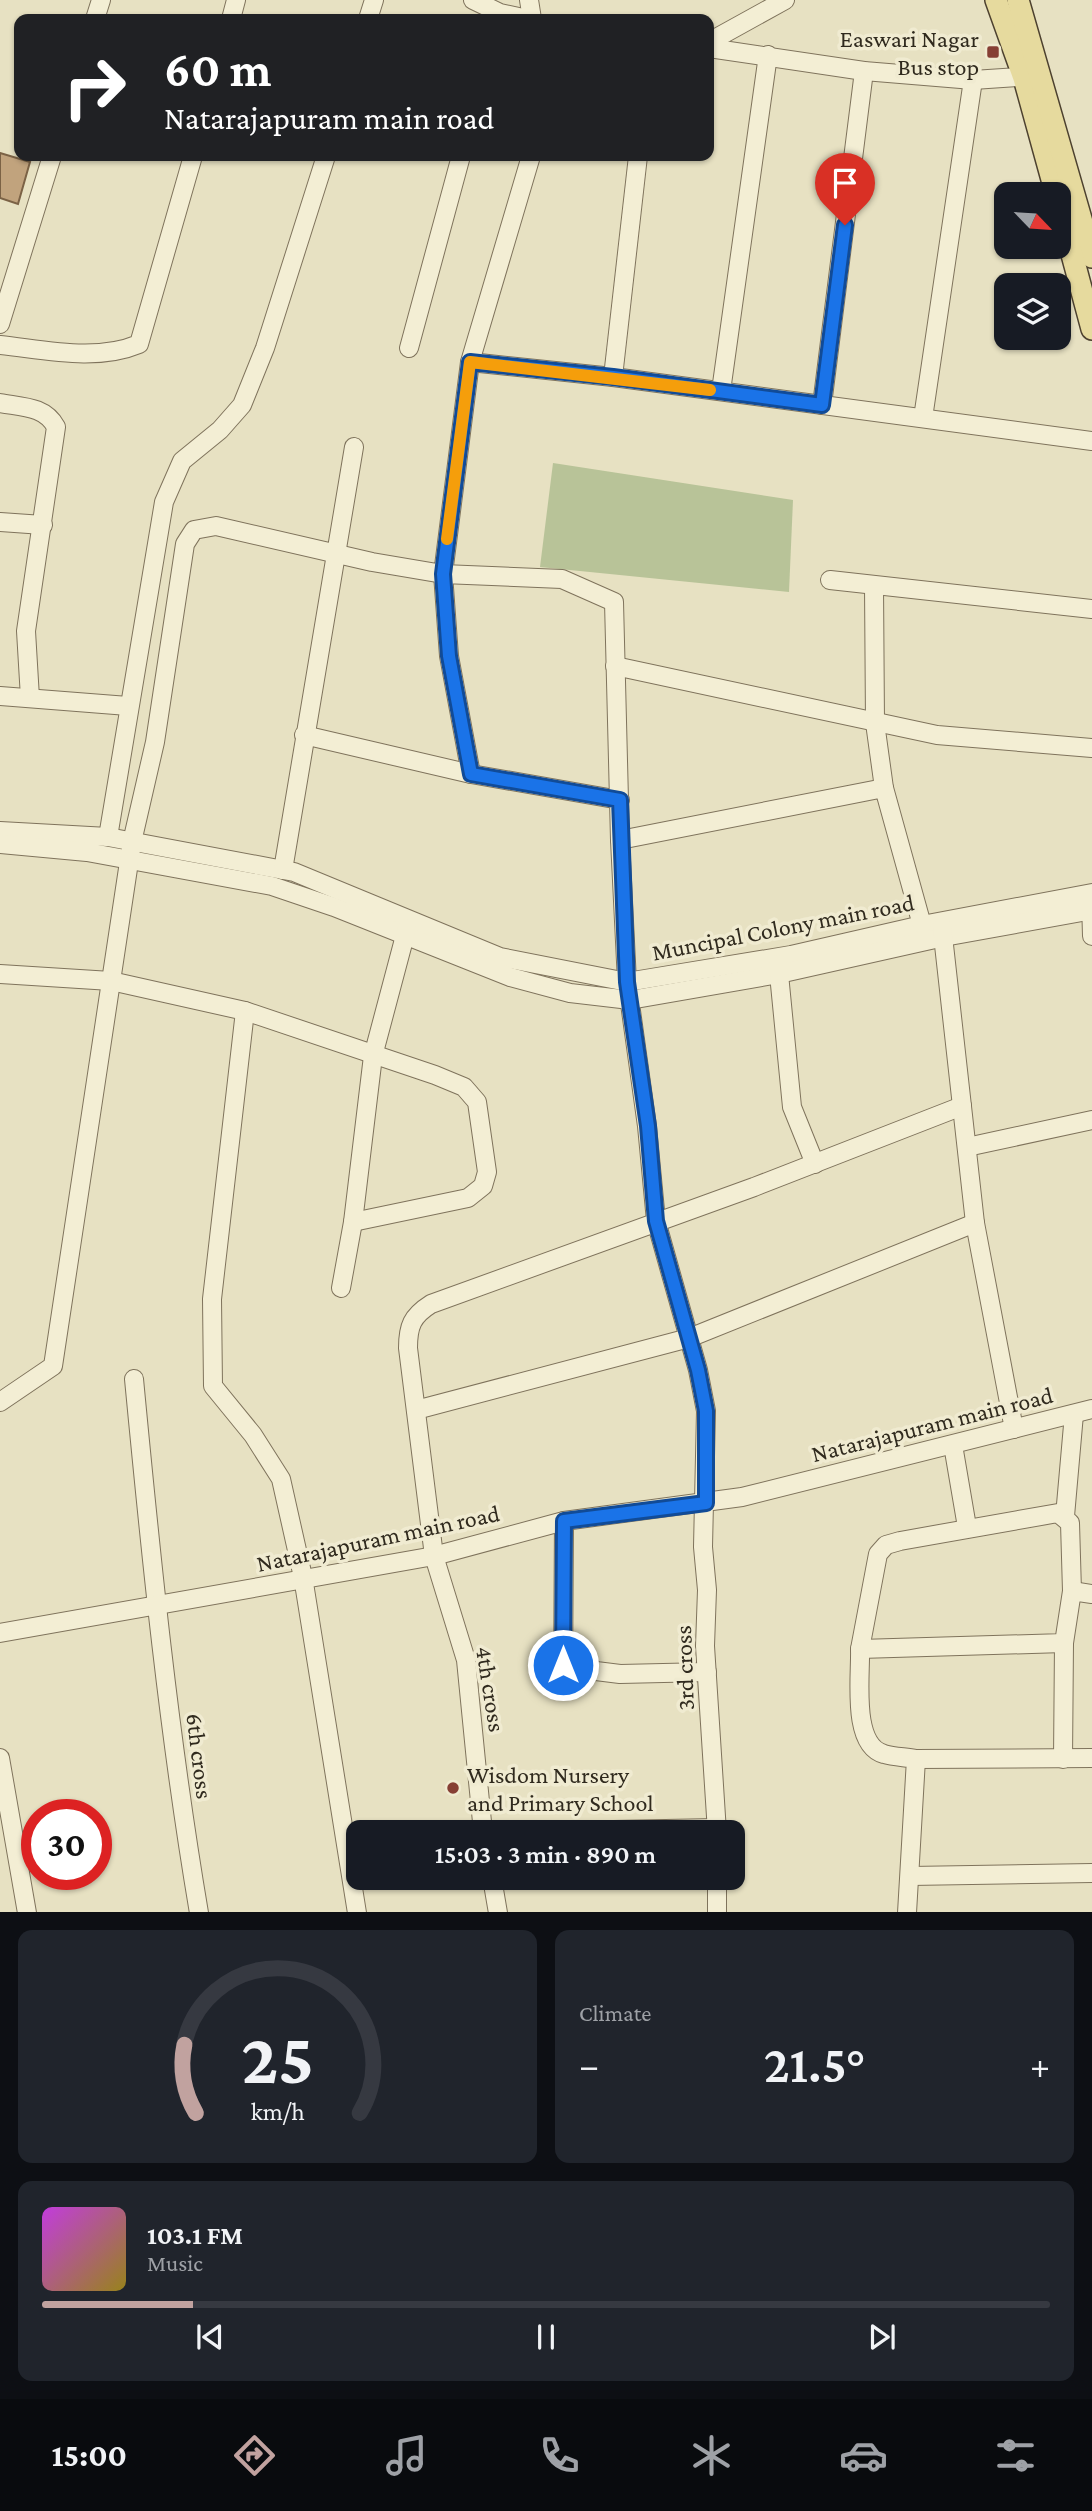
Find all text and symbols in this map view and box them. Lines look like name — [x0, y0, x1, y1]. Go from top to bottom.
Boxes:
place label: Easwari Nagar Bus stop — [840, 25, 979, 80]
icon: right — [49, 42, 140, 133]
text: 60 m — [164, 42, 271, 97]
marker: Easwari Nagar Bus stop — [985, 44, 1001, 60]
text: Natarajapuram main road — [164, 100, 494, 136]
pin — [815, 153, 875, 225]
icon: arrive — [826, 164, 864, 202]
north arrow — [994, 182, 1071, 259]
map controls — [994, 182, 1071, 350]
button: layers — [994, 273, 1071, 350]
street label: Muncipal Colony main road — [650, 888, 917, 966]
street label: Natarajapuram main road — [809, 1381, 1056, 1467]
street label: Natarajapuram main road — [254, 1499, 502, 1577]
street label: 3rd cross — [669, 1625, 699, 1711]
position arrow — [526, 1628, 600, 1702]
street label: 4th cross — [471, 1644, 511, 1734]
street label: 6th cross — [181, 1712, 219, 1800]
place label: Wisdom Nursery and Primary School — [467, 1761, 654, 1816]
marker: Wisdom Nursery and Primary School — [445, 1780, 461, 1796]
speed limit sign: 30 — [21, 1799, 112, 1890]
text: 15:03 · 3 min · 890 m — [435, 1840, 656, 1869]
text: Climate — [579, 2000, 651, 2026]
text: 25 — [241, 2018, 314, 2099]
text: 21.5° — [764, 2035, 865, 2093]
text: − — [579, 2044, 599, 2086]
text: + — [1030, 2044, 1050, 2086]
text: km/h — [251, 2097, 304, 2124]
text: 103.1 FM — [147, 2221, 243, 2250]
text: Music — [147, 2250, 203, 2276]
icon: previous — [191, 2318, 229, 2356]
icon: pause — [527, 2318, 565, 2356]
icon: next — [863, 2318, 901, 2356]
icon: directions — [230, 2431, 279, 2480]
icon: music — [382, 2431, 431, 2480]
icon: phone — [535, 2431, 584, 2480]
icon: climate — [687, 2431, 736, 2480]
icon: car — [839, 2431, 888, 2480]
icon: filters — [991, 2431, 1040, 2480]
text: 15:00 — [52, 2437, 127, 2473]

